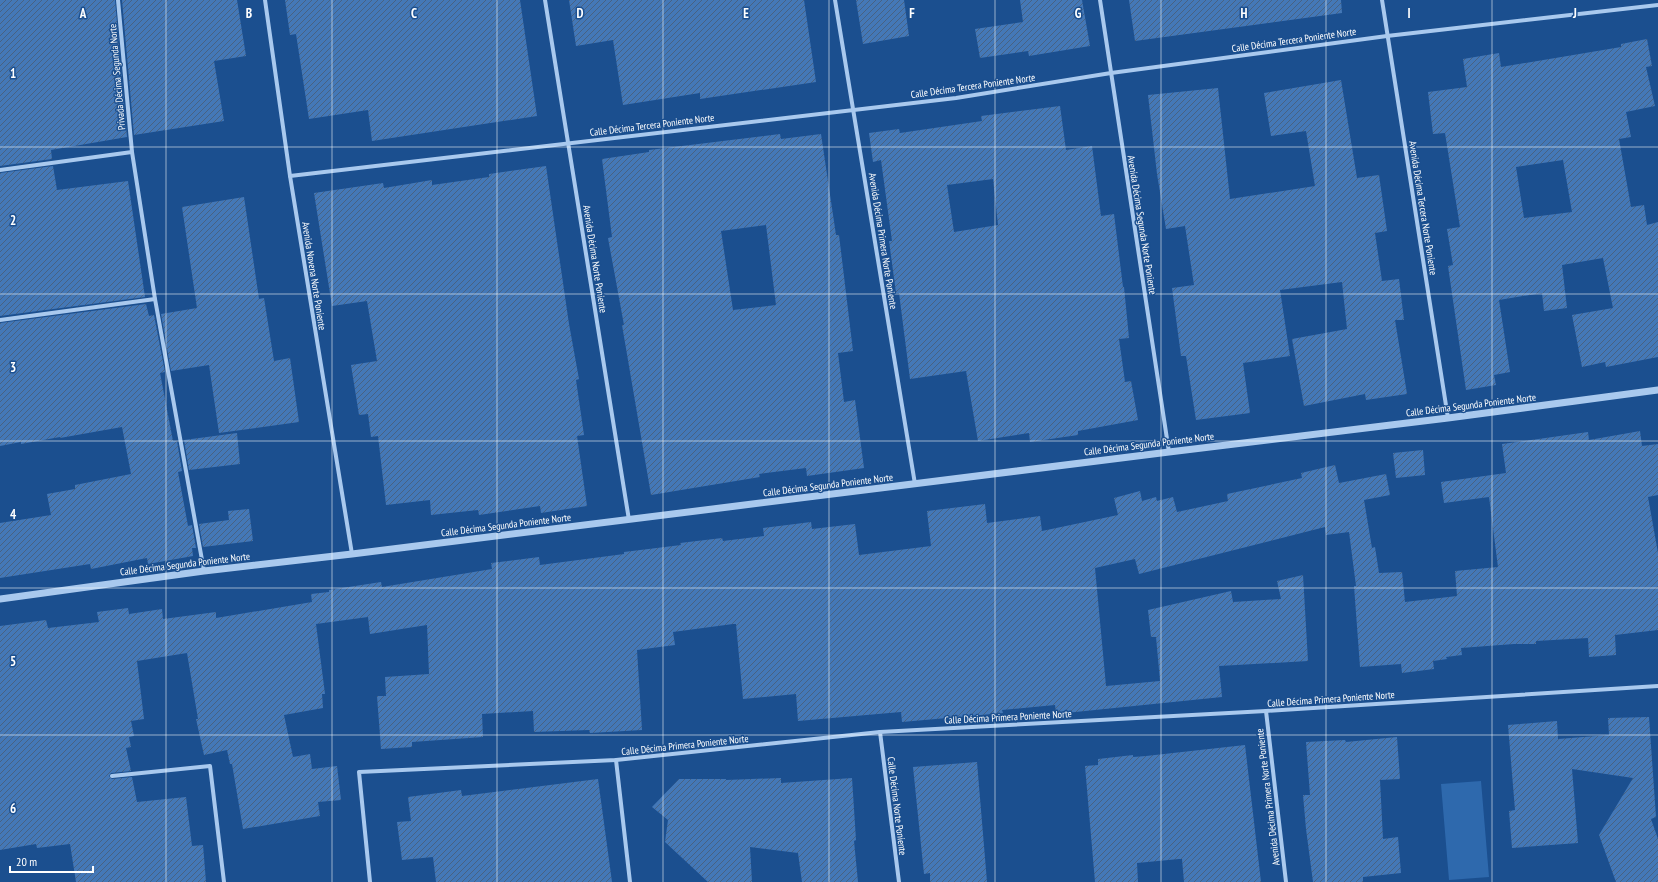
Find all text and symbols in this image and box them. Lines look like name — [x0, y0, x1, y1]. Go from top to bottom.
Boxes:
text: A — [79, 5, 87, 22]
text: B — [246, 5, 252, 22]
text: C — [411, 5, 417, 22]
text: D — [577, 5, 584, 22]
text: E — [743, 5, 749, 22]
text: F — [909, 5, 915, 22]
text: G — [1075, 5, 1082, 22]
text: H — [1241, 5, 1248, 22]
text: I — [1407, 5, 1411, 22]
text: J — [1572, 5, 1577, 22]
street label: Privada Décima Segunda Norte — [106, 23, 128, 131]
street label: Calle Décima Tercera Poniente Norte — [1231, 25, 1357, 55]
text: 1 — [10, 65, 16, 82]
street label: Calle Décima Tercera Poniente Norte — [910, 71, 1036, 101]
street label: Calle Décima Tercera Poniente Norte — [589, 111, 715, 139]
street label: Avenida Décima Tercera Norte Poniente — [1406, 140, 1440, 276]
street label: Avenida Décima Segunda Norte Poniente — [1125, 154, 1159, 296]
street label: Avenida Décima Primera Norte Poniente — [866, 172, 900, 310]
street label: Avenida Décima Norte Poniente — [580, 204, 610, 314]
text: 2 — [10, 212, 16, 229]
street label: Avenida Novena Norte Poniente — [299, 221, 329, 331]
text: 3 — [10, 359, 16, 376]
street label: Calle Décima Segunda Poniente Norte — [1405, 391, 1537, 419]
street label: Calle Décima Segunda Poniente Norte — [1083, 430, 1215, 458]
street label: Calle Décima Segunda Poniente Norte — [762, 471, 894, 499]
text: 4 — [10, 506, 17, 523]
street label: Calle Décima Segunda Poniente Norte — [440, 511, 572, 539]
street label: Calle Décima Segunda Poniente Norte — [119, 550, 251, 578]
text: 5 — [10, 653, 16, 670]
street label: Calle Décima Primera Poniente Norte — [1267, 688, 1395, 710]
street label: Calle Décima Primera Poniente Norte — [944, 707, 1072, 727]
street label: Avenida Décima Primera Norte Poniente — [1253, 728, 1283, 866]
street label: Calle Décima Primera Poniente Norte — [621, 732, 749, 758]
street label: Calle Décima Norte Poniente — [885, 756, 909, 856]
text: 6 — [10, 800, 16, 817]
scale bar — [10, 848, 93, 874]
text: 20 m — [16, 854, 37, 869]

